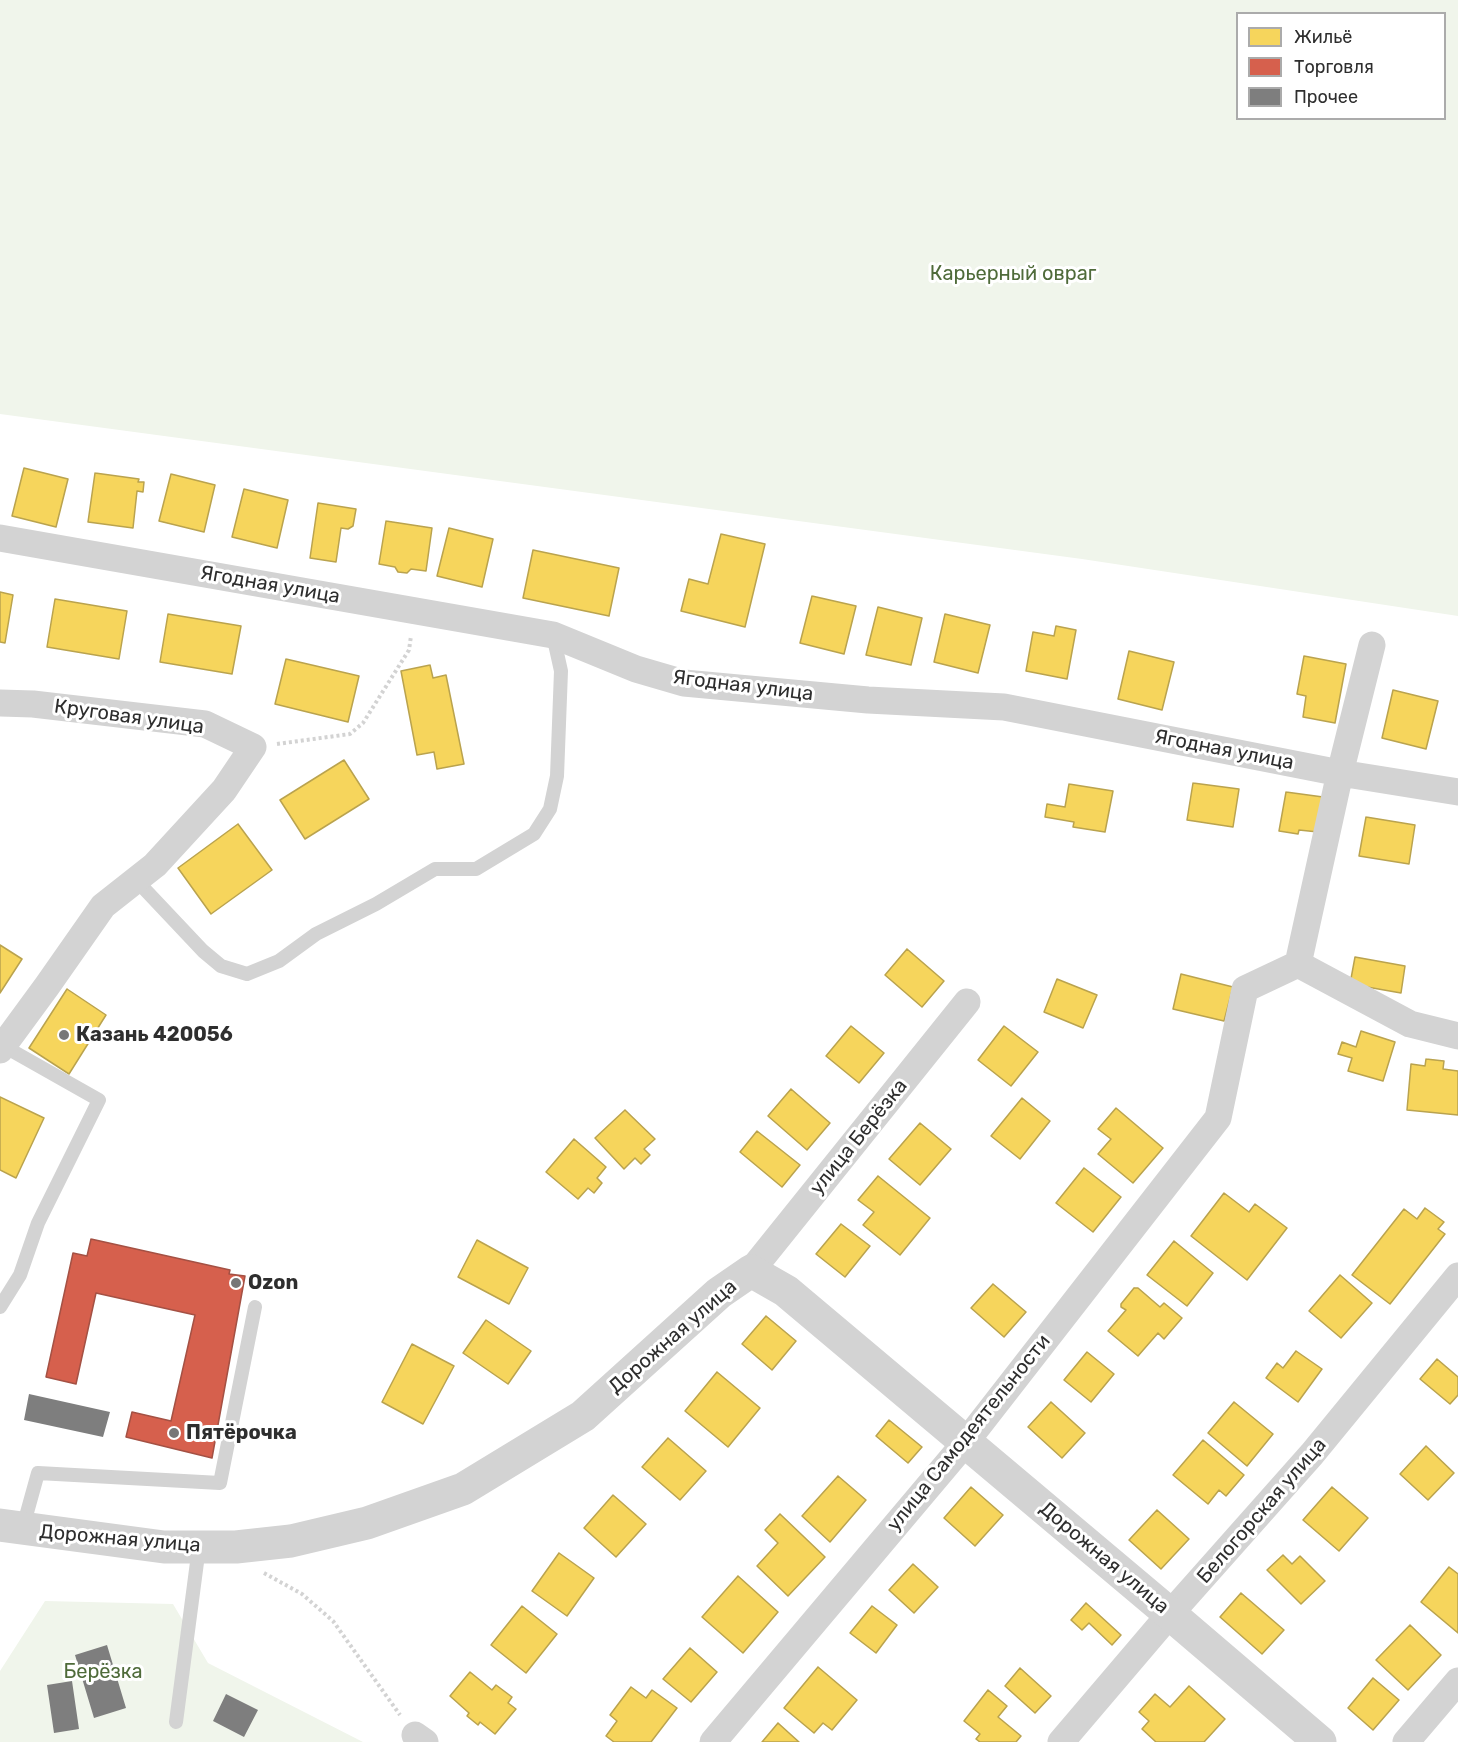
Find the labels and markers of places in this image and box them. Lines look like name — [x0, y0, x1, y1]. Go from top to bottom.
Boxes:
place label: Казань 420056 — [76, 1023, 233, 1047]
marker: Казань 420056 — [57, 1028, 71, 1042]
place label: Ozon — [248, 1271, 298, 1295]
marker: Ozon — [229, 1276, 243, 1290]
place label: Пятёрочка — [186, 1421, 297, 1445]
marker: Пятёрочка — [167, 1426, 181, 1440]

